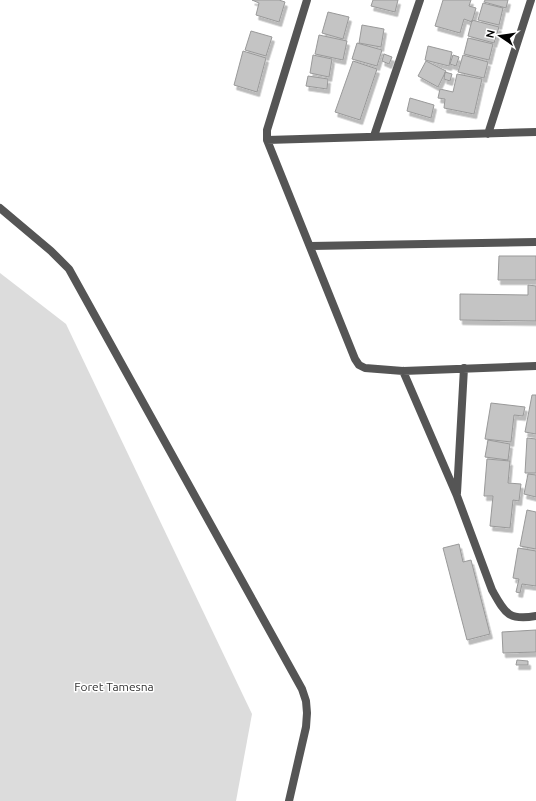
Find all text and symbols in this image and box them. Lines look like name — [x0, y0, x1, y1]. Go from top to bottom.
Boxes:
north arrow — [480, 16, 520, 56]
text: N — [483, 28, 497, 39]
park label: Foret Tamesna — [74, 680, 154, 693]

